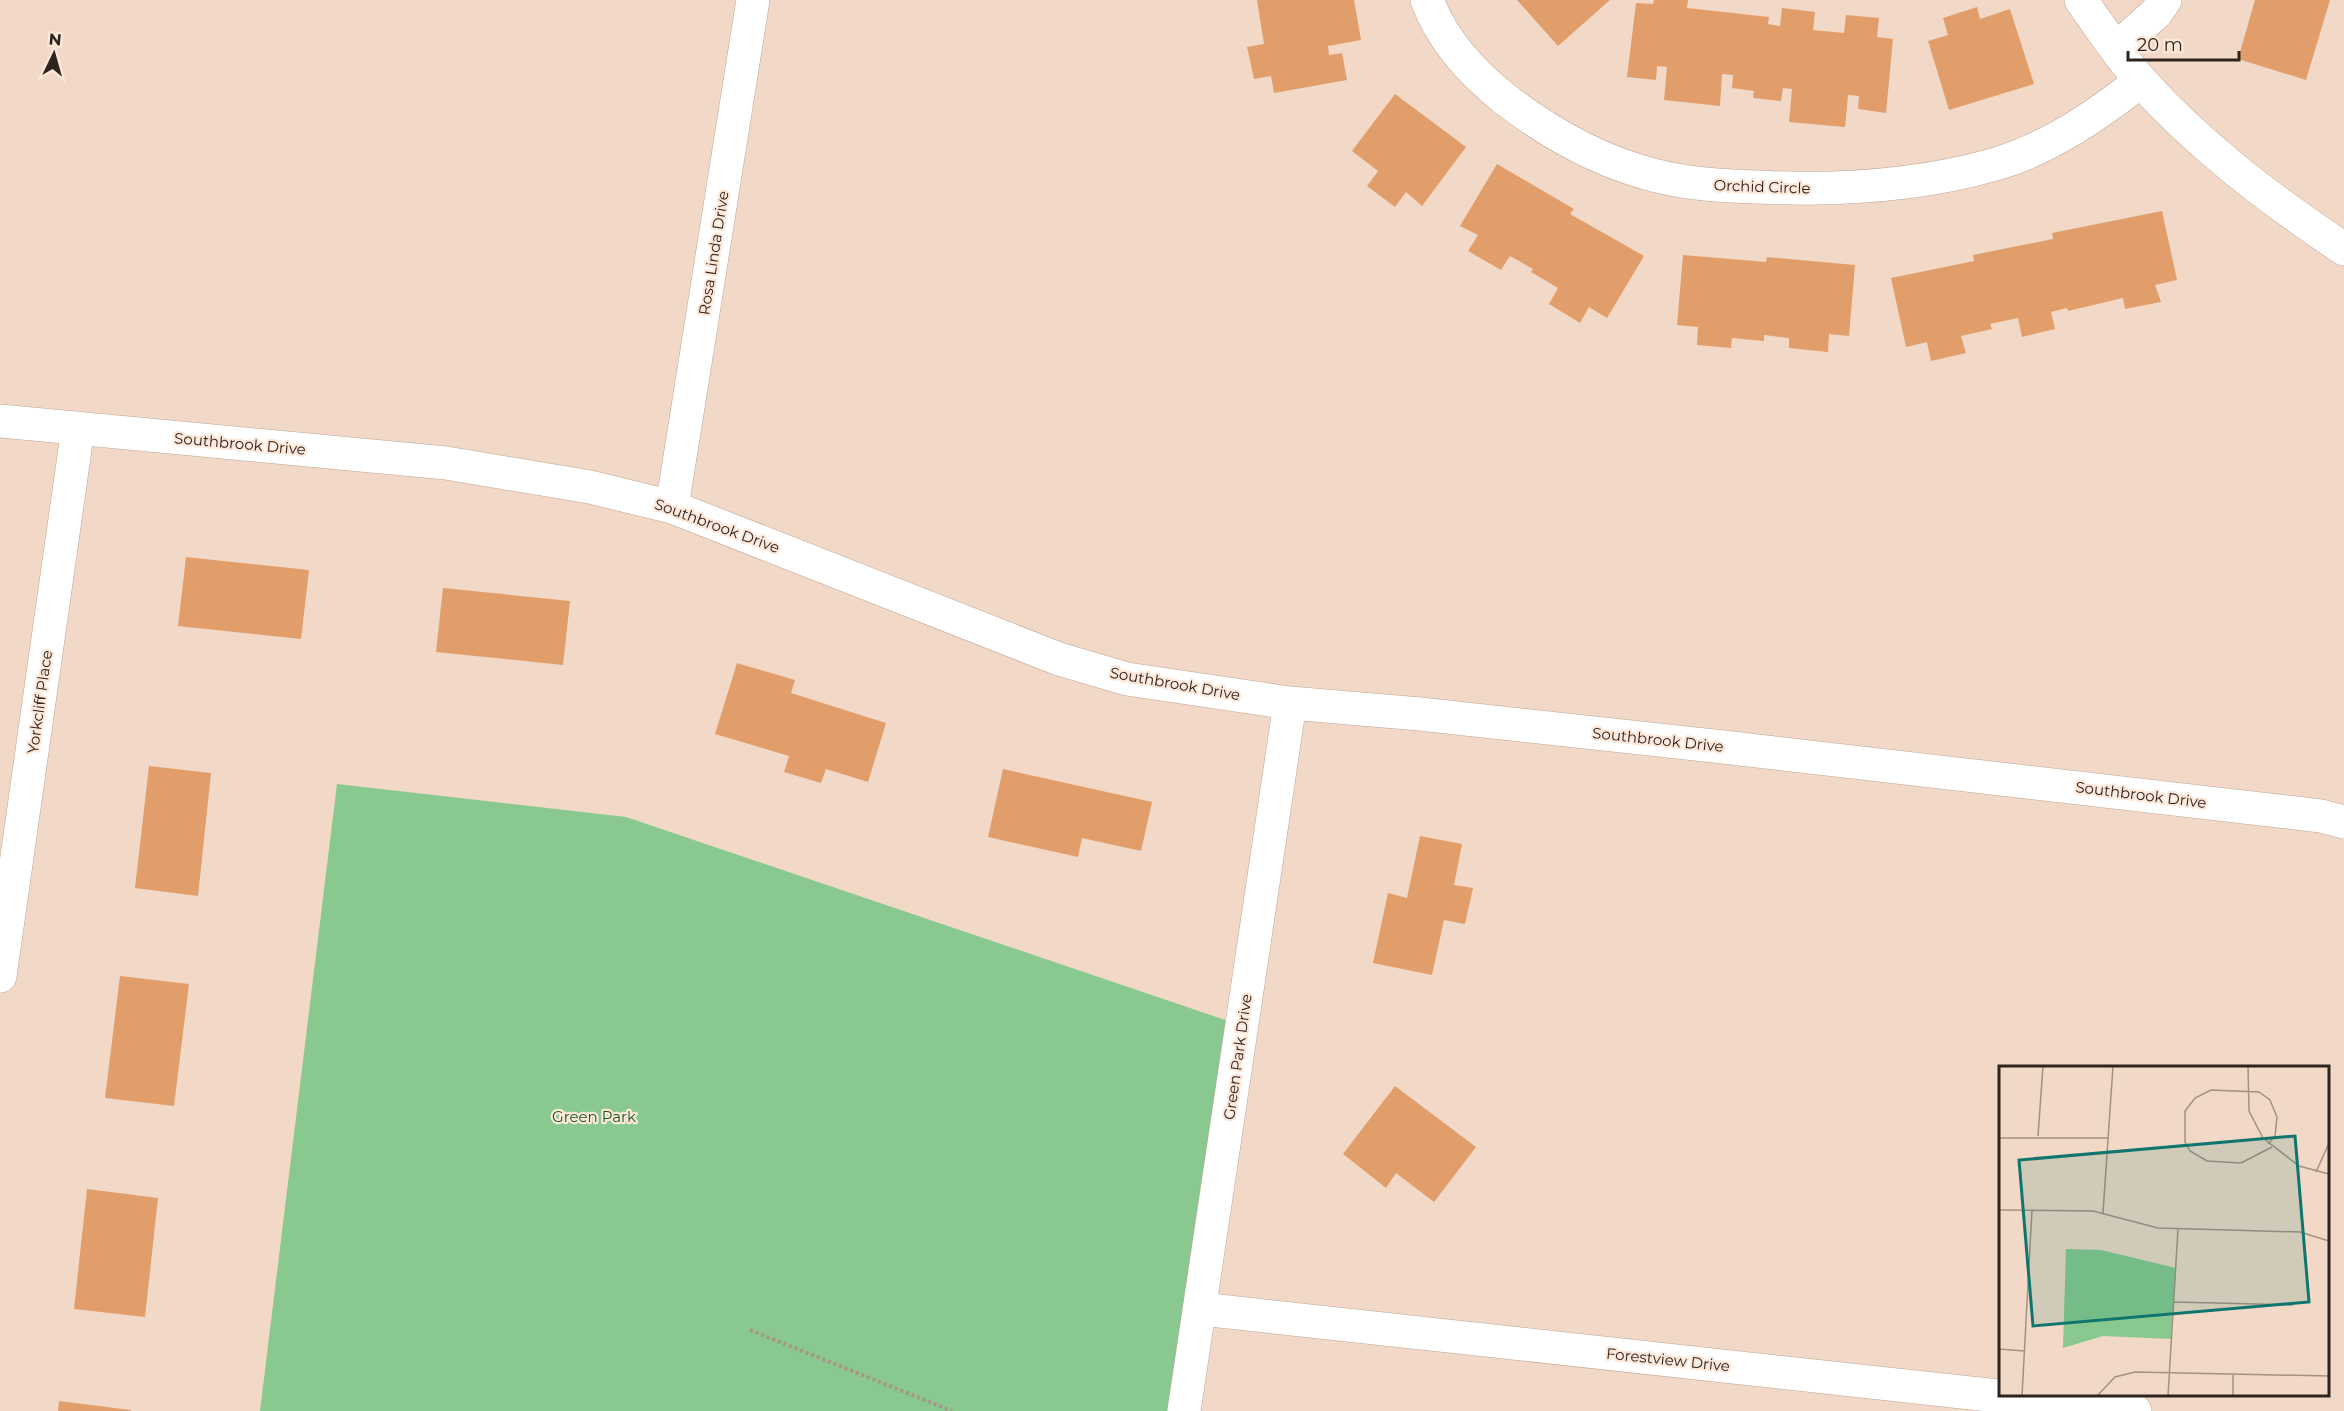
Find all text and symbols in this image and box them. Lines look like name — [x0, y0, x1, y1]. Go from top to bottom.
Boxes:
north arrow — [24, 24, 84, 84]
scale bar — [2128, 24, 2239, 62]
text: N — [48, 30, 63, 50]
text: 20 m — [2137, 34, 2183, 56]
street label: Orchid Circle — [1713, 175, 1811, 198]
street label: Rosa Linda Drive — [694, 189, 733, 316]
street label: Southbrook Drive — [173, 428, 307, 459]
street label: Southbrook Drive — [652, 494, 782, 557]
street label: Yorkcliff Place — [23, 649, 56, 755]
street label: Southbrook Drive — [1108, 663, 1242, 704]
street label: Southbrook Drive — [1591, 723, 1725, 756]
street label: Southbrook Drive — [2074, 777, 2208, 812]
street label: Green Park Drive — [1219, 993, 1256, 1121]
inset map — [1999, 1066, 2329, 1396]
park label: Green Park — [552, 1107, 636, 1126]
street label: Forestview Drive — [1605, 1344, 1731, 1375]

